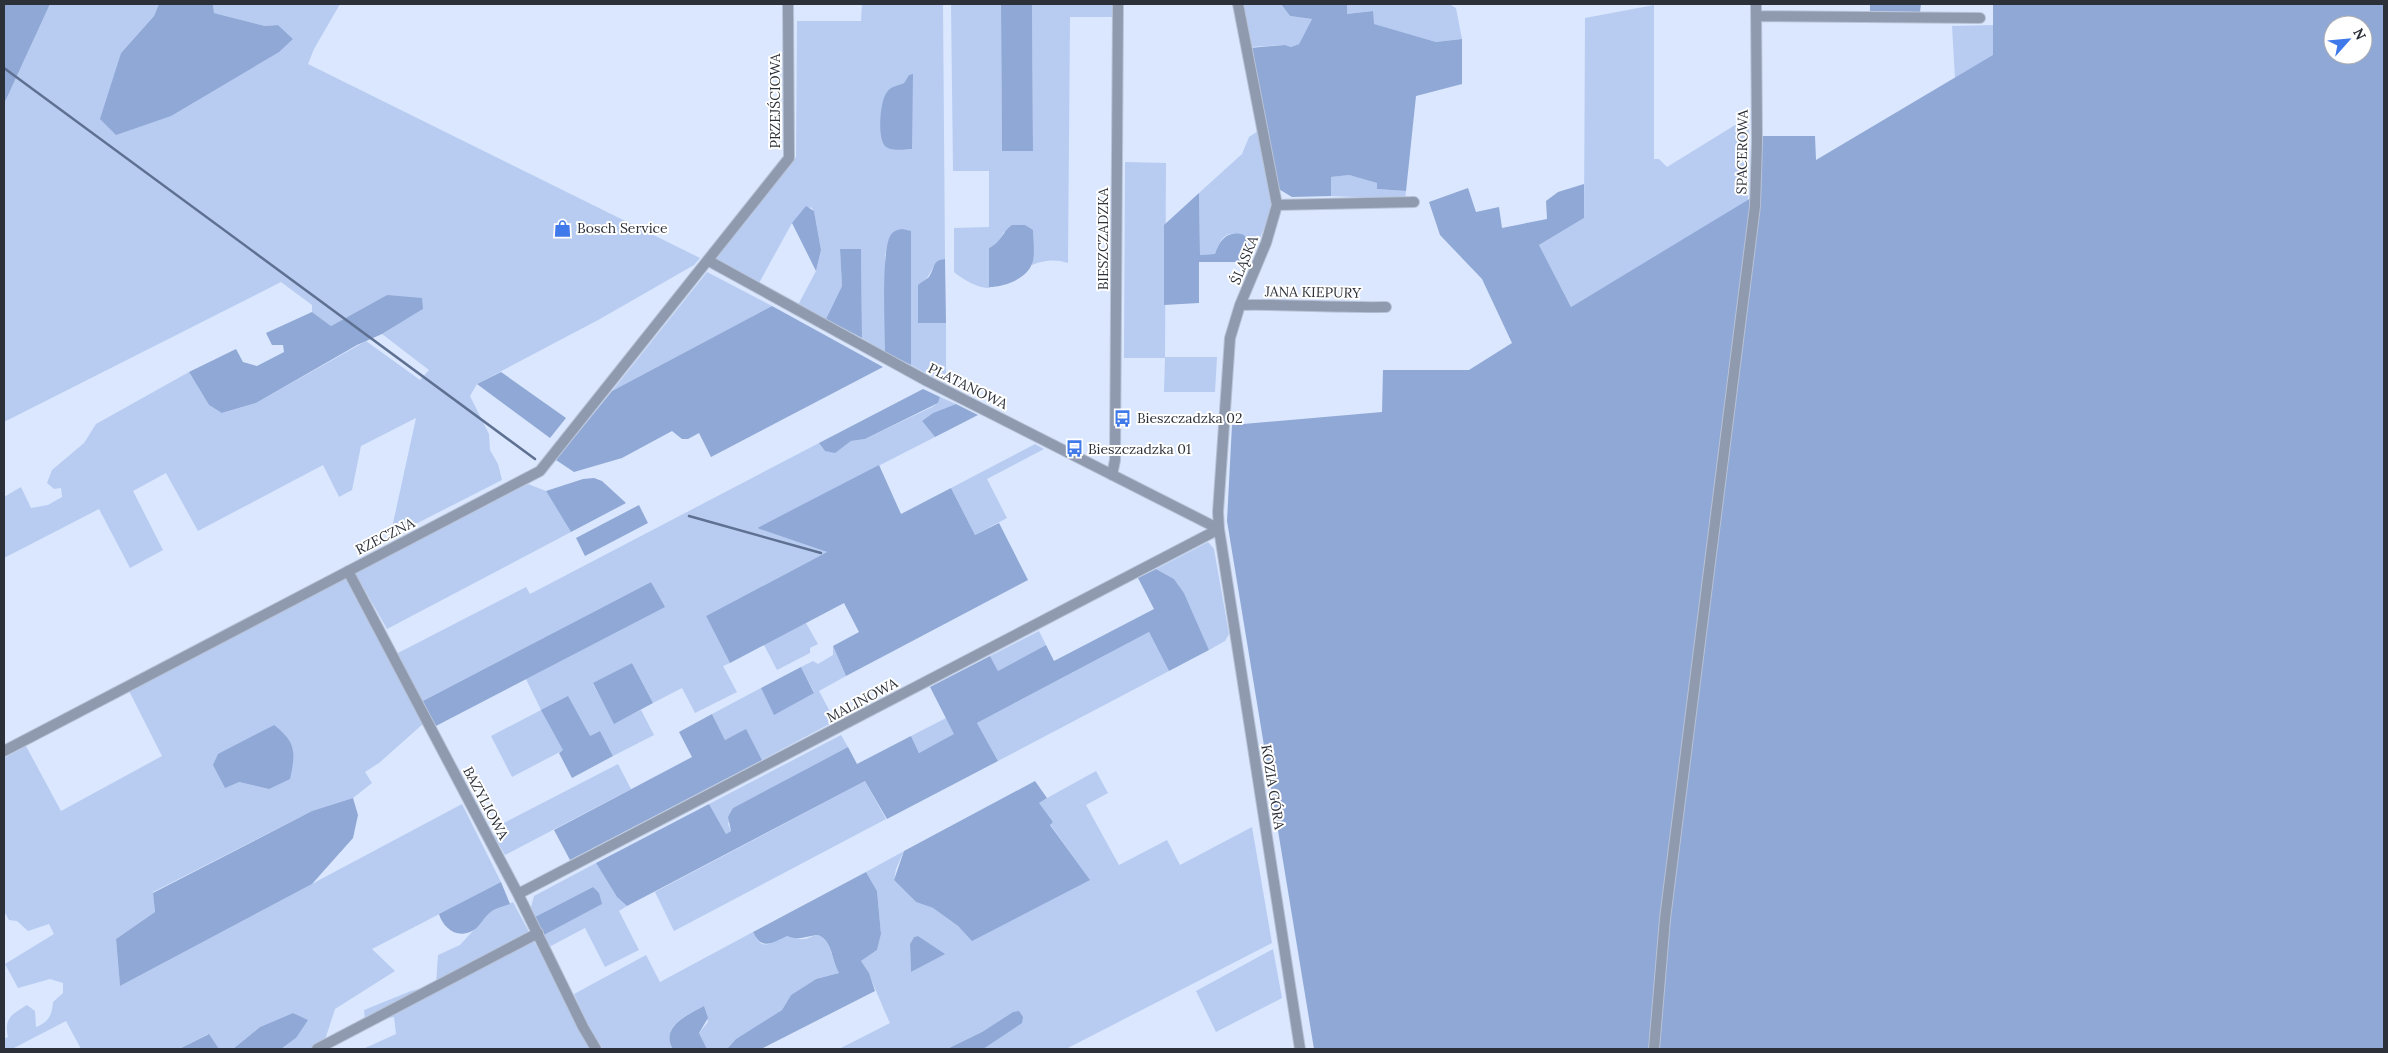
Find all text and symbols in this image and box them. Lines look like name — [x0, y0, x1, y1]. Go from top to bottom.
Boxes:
north arrow — [2323, 15, 2373, 65]
text: N — [2349, 25, 2370, 43]
street label: PRZEJŚCIOWA — [766, 53, 784, 148]
street label: SPACEROWA — [1732, 109, 1752, 195]
street label: BIESZCZADZKA — [1094, 187, 1112, 290]
shop icon: Bosch Service — [553, 218, 573, 238]
place label: Bosch Service — [577, 219, 668, 237]
street label: ŚLĄSKA — [1226, 233, 1262, 287]
street label: JANA KIEPURY — [1264, 282, 1362, 302]
street label: PLATANOWA — [925, 359, 1011, 413]
bus stop icon: Bieszczadzka 02 — [1113, 408, 1133, 428]
place label: Bieszczadzka 02 — [1137, 409, 1242, 427]
bus stop icon: Bieszczadzka 01 — [1064, 439, 1084, 459]
place label: Bieszczadzka 01 — [1088, 440, 1191, 458]
street label: RZECZNA — [352, 513, 418, 559]
street label: MALINOWA — [823, 674, 901, 726]
street label: KOZIA GÓRA — [1257, 743, 1289, 831]
street label: BAZYLIOWA — [459, 763, 513, 843]

